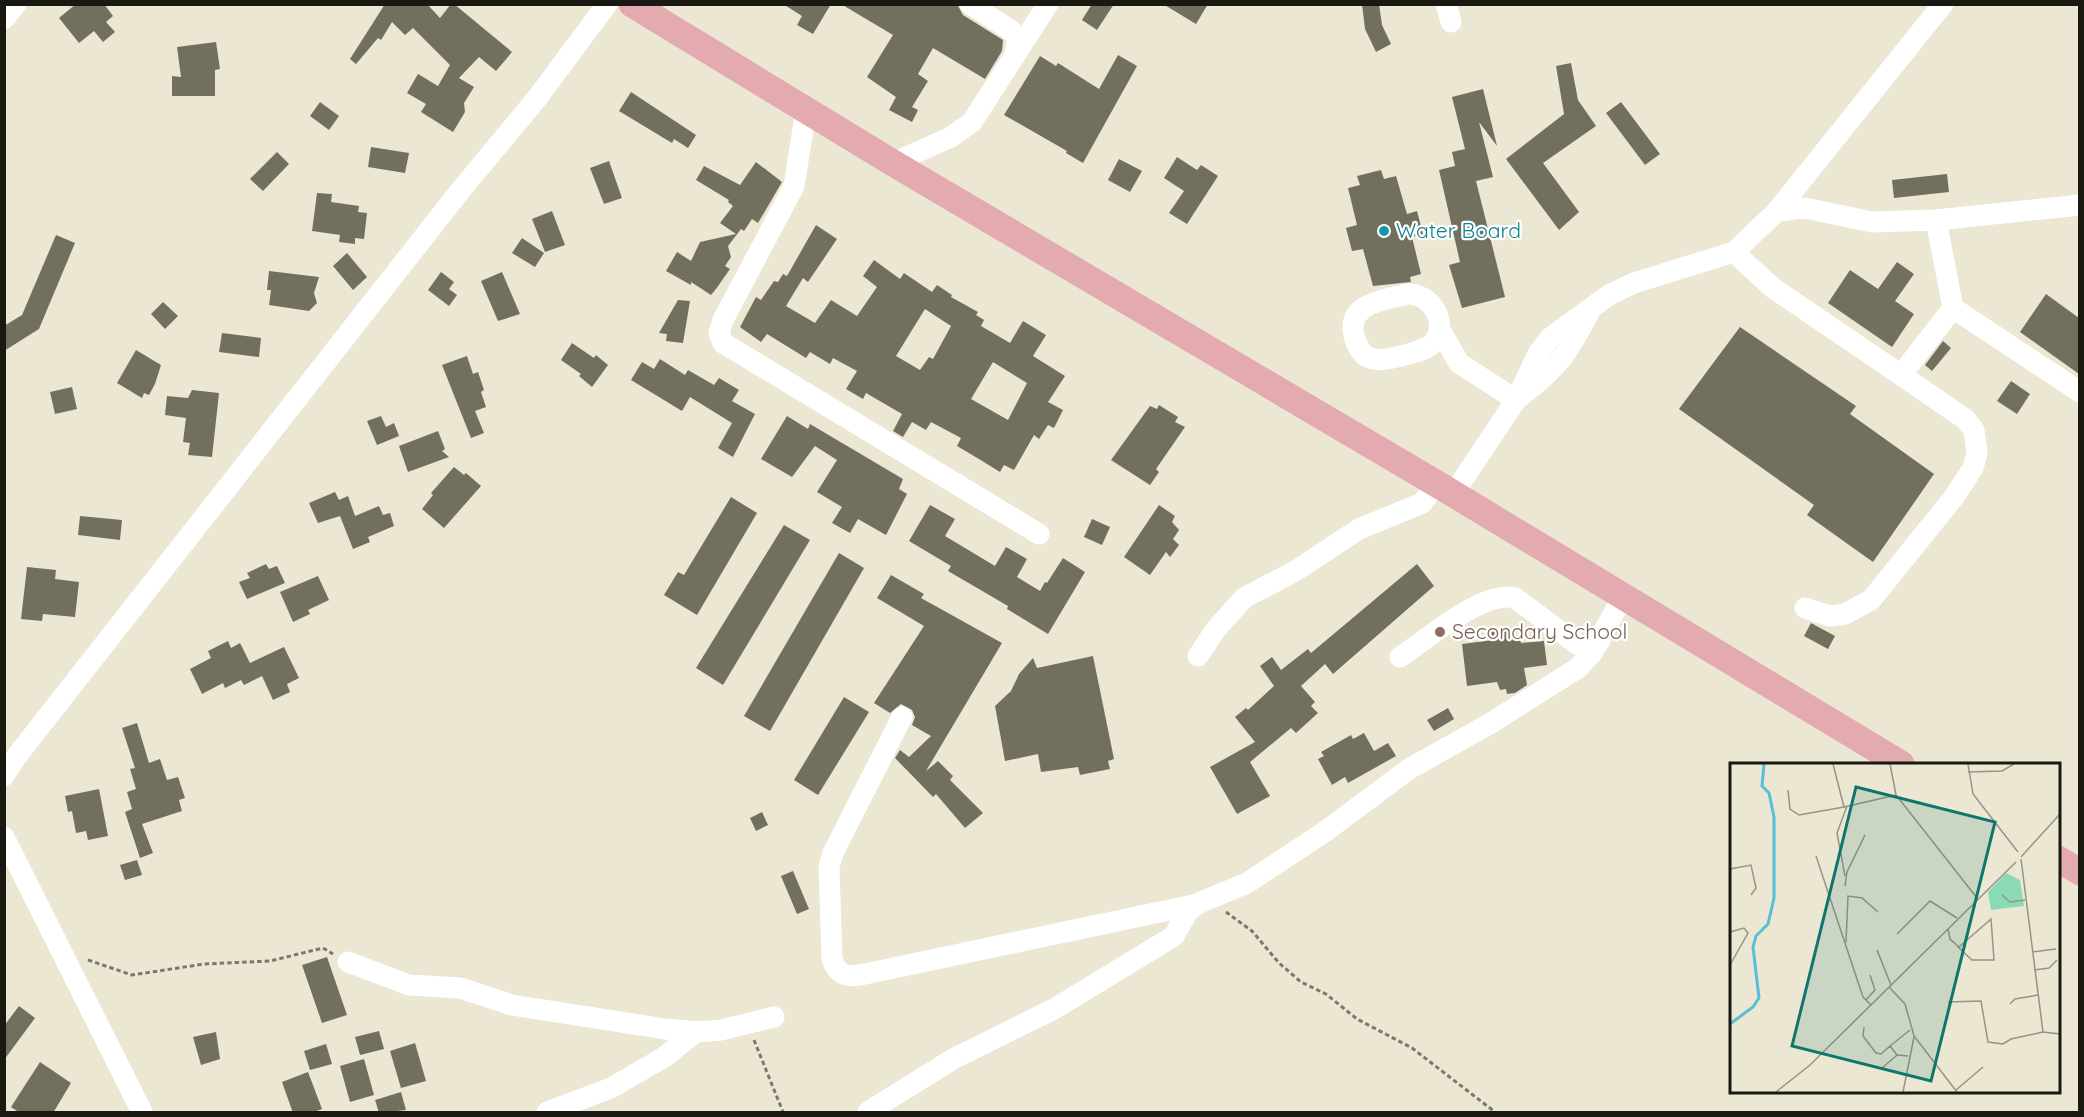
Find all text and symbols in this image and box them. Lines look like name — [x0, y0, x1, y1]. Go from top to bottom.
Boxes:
place label: Water Board — [1396, 217, 1521, 243]
marker: Water Board — [1377, 224, 1391, 238]
place label: Secondary School — [1452, 618, 1627, 644]
marker: Secondary School — [1433, 625, 1447, 639]
inset map — [1730, 763, 2060, 1093]

